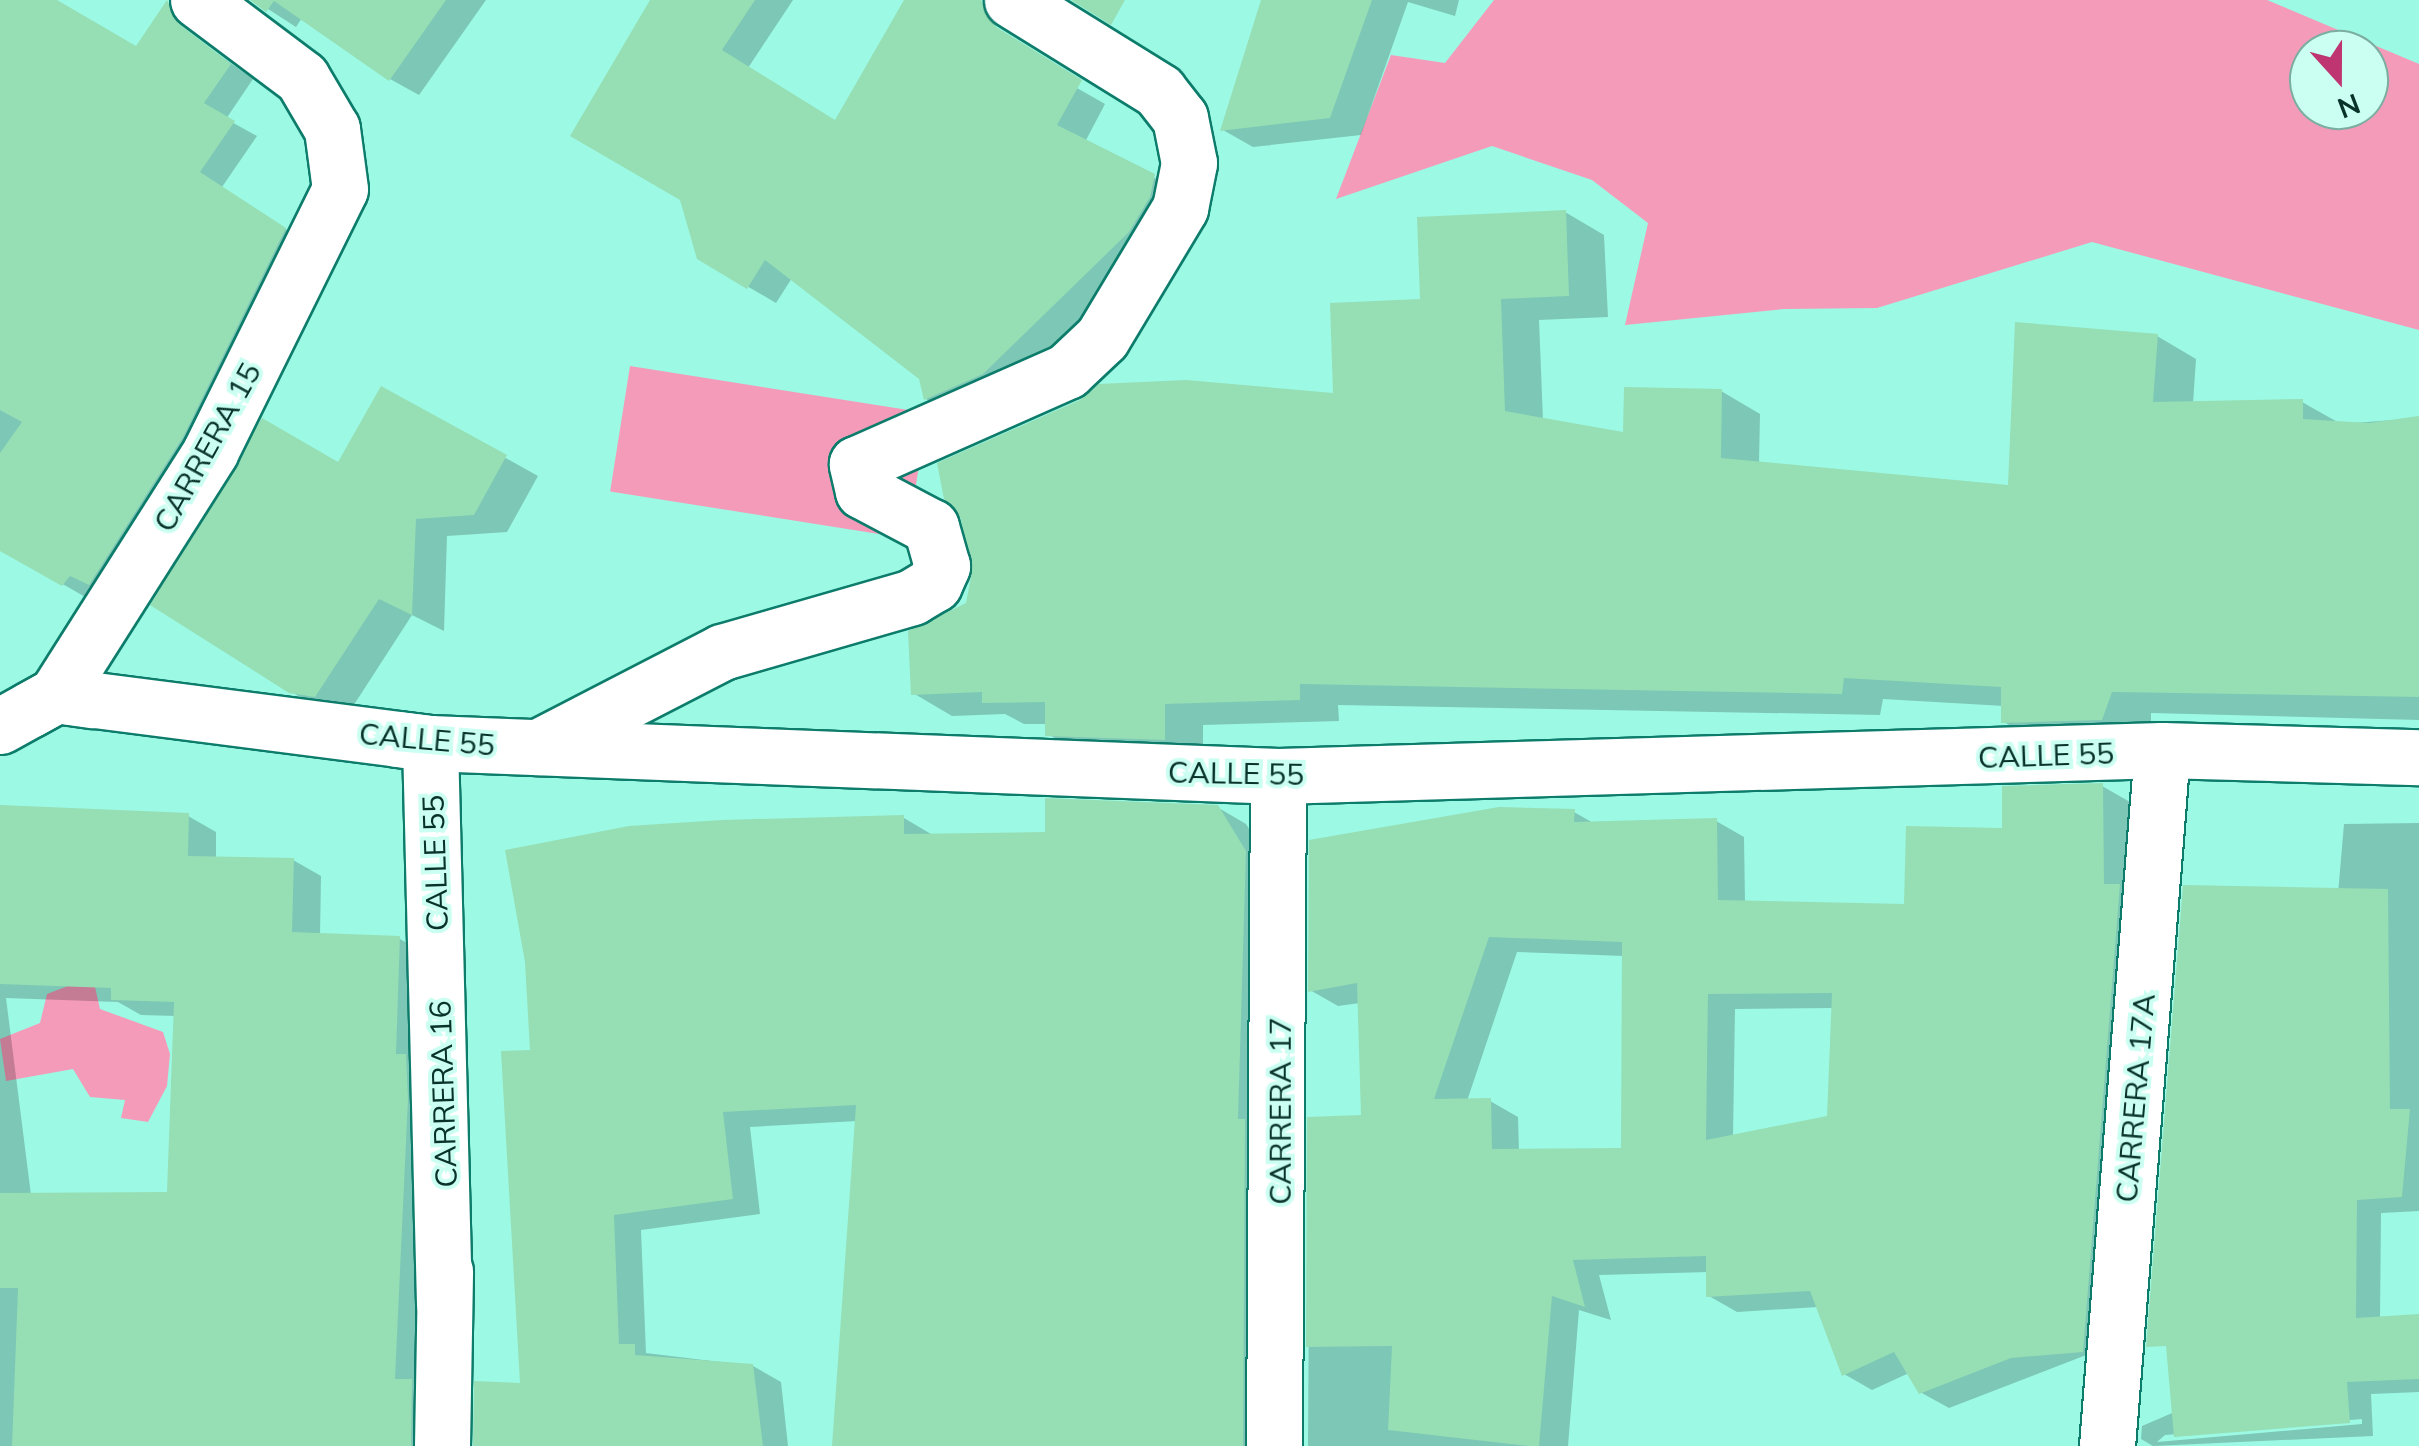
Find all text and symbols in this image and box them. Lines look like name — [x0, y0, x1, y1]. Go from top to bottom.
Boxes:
north arrow — [2289, 30, 2389, 130]
text: N — [2333, 86, 2365, 127]
street label: CARRERA 15 — [146, 356, 268, 538]
street label: CALLE 55 — [358, 715, 496, 763]
street label: CALLE 55 — [1977, 735, 2115, 775]
street label: CALLE 55 — [1168, 754, 1304, 792]
street label: CALLE 55 — [415, 794, 455, 932]
street label: CARRERA 17A — [2108, 992, 2162, 1204]
street label: CARRERA 16 — [422, 1000, 464, 1188]
street label: CARRERA 17 — [1262, 1017, 1298, 1205]

